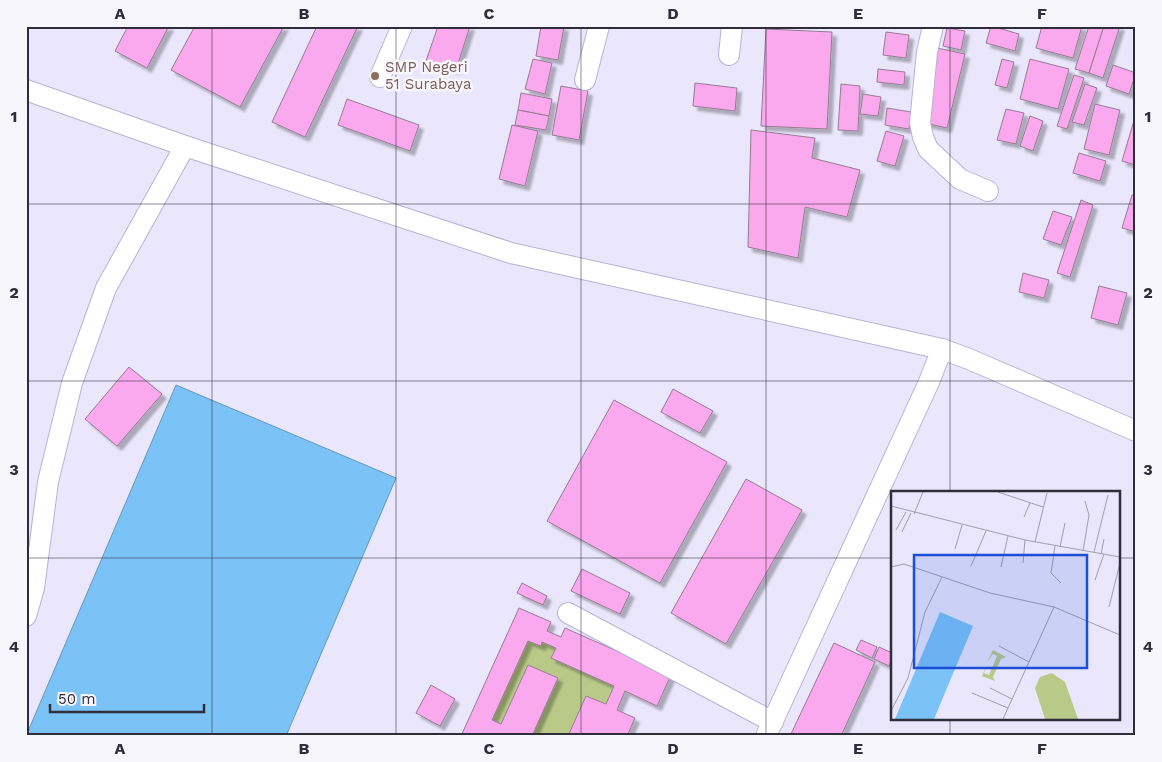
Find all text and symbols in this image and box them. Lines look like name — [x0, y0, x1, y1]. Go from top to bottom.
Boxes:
text: A — [115, 4, 126, 23]
text: B — [299, 4, 310, 23]
text: C — [484, 4, 495, 23]
text: D — [667, 4, 679, 23]
text: E — [853, 4, 863, 23]
text: F — [1037, 4, 1047, 23]
place label: SMP Negeri 51 Surabaya — [385, 58, 472, 93]
marker: SMP Negeri 51 Surabaya — [369, 70, 381, 82]
text: 1 — [11, 107, 17, 126]
text: 1 — [1145, 107, 1151, 126]
text: 2 — [9, 283, 19, 302]
text: 2 — [1143, 283, 1153, 302]
text: 3 — [9, 460, 19, 479]
text: 3 — [1143, 460, 1153, 479]
inset map — [891, 491, 1120, 720]
text: 4 — [9, 637, 19, 656]
text: 4 — [1143, 637, 1153, 656]
scale bar — [50, 682, 204, 714]
text: 50 m — [58, 690, 95, 708]
text: A — [115, 739, 126, 758]
text: B — [299, 739, 310, 758]
text: C — [484, 739, 495, 758]
text: D — [667, 739, 679, 758]
text: E — [853, 739, 863, 758]
text: F — [1037, 739, 1047, 758]

